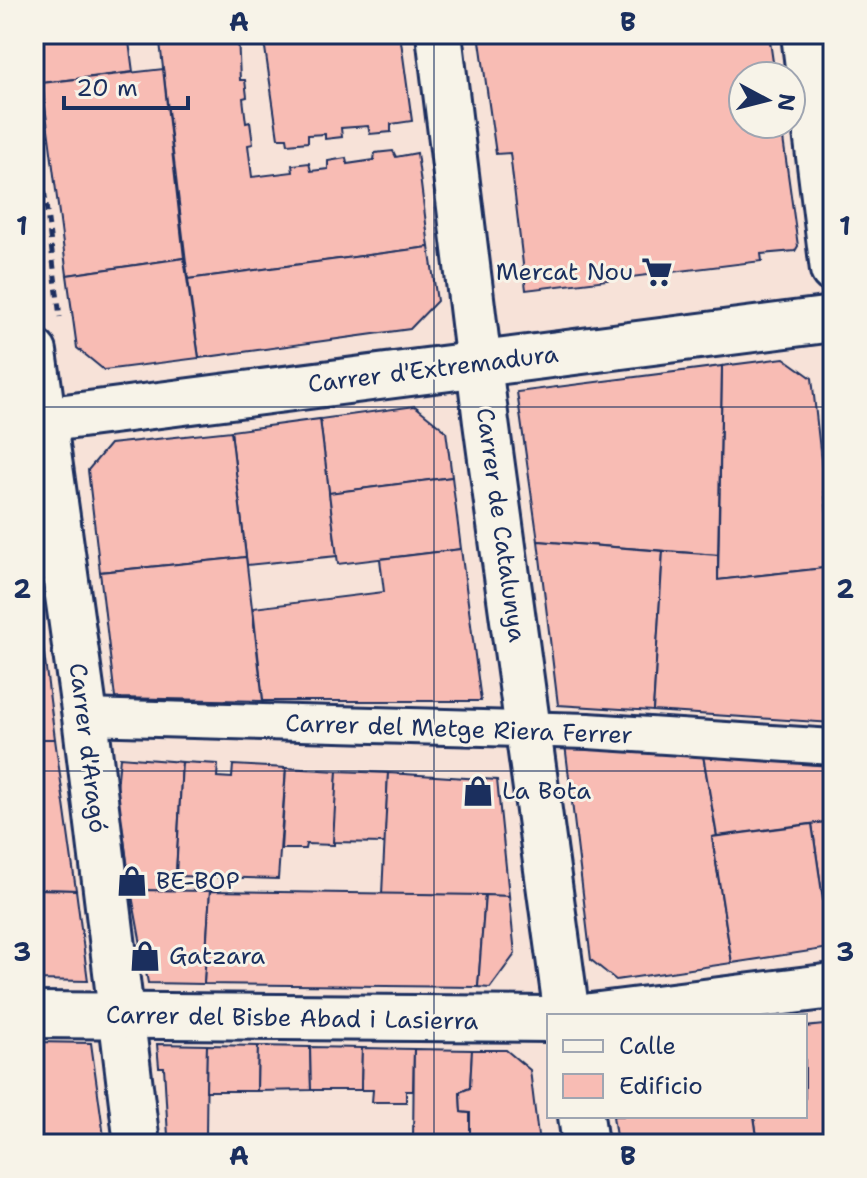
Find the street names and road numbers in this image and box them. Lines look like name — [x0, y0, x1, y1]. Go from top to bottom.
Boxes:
street label: Carrer d'Extremadura — [306, 338, 560, 400]
street label: Carrer de Catalunya — [469, 406, 533, 644]
street label: Carrer d'Aragó — [62, 661, 114, 835]
street label: Carrer del Metge Riera Ferrer — [285, 707, 633, 751]
street label: Carrer del Bisbe Abad i Lasierra — [105, 999, 479, 1037]

